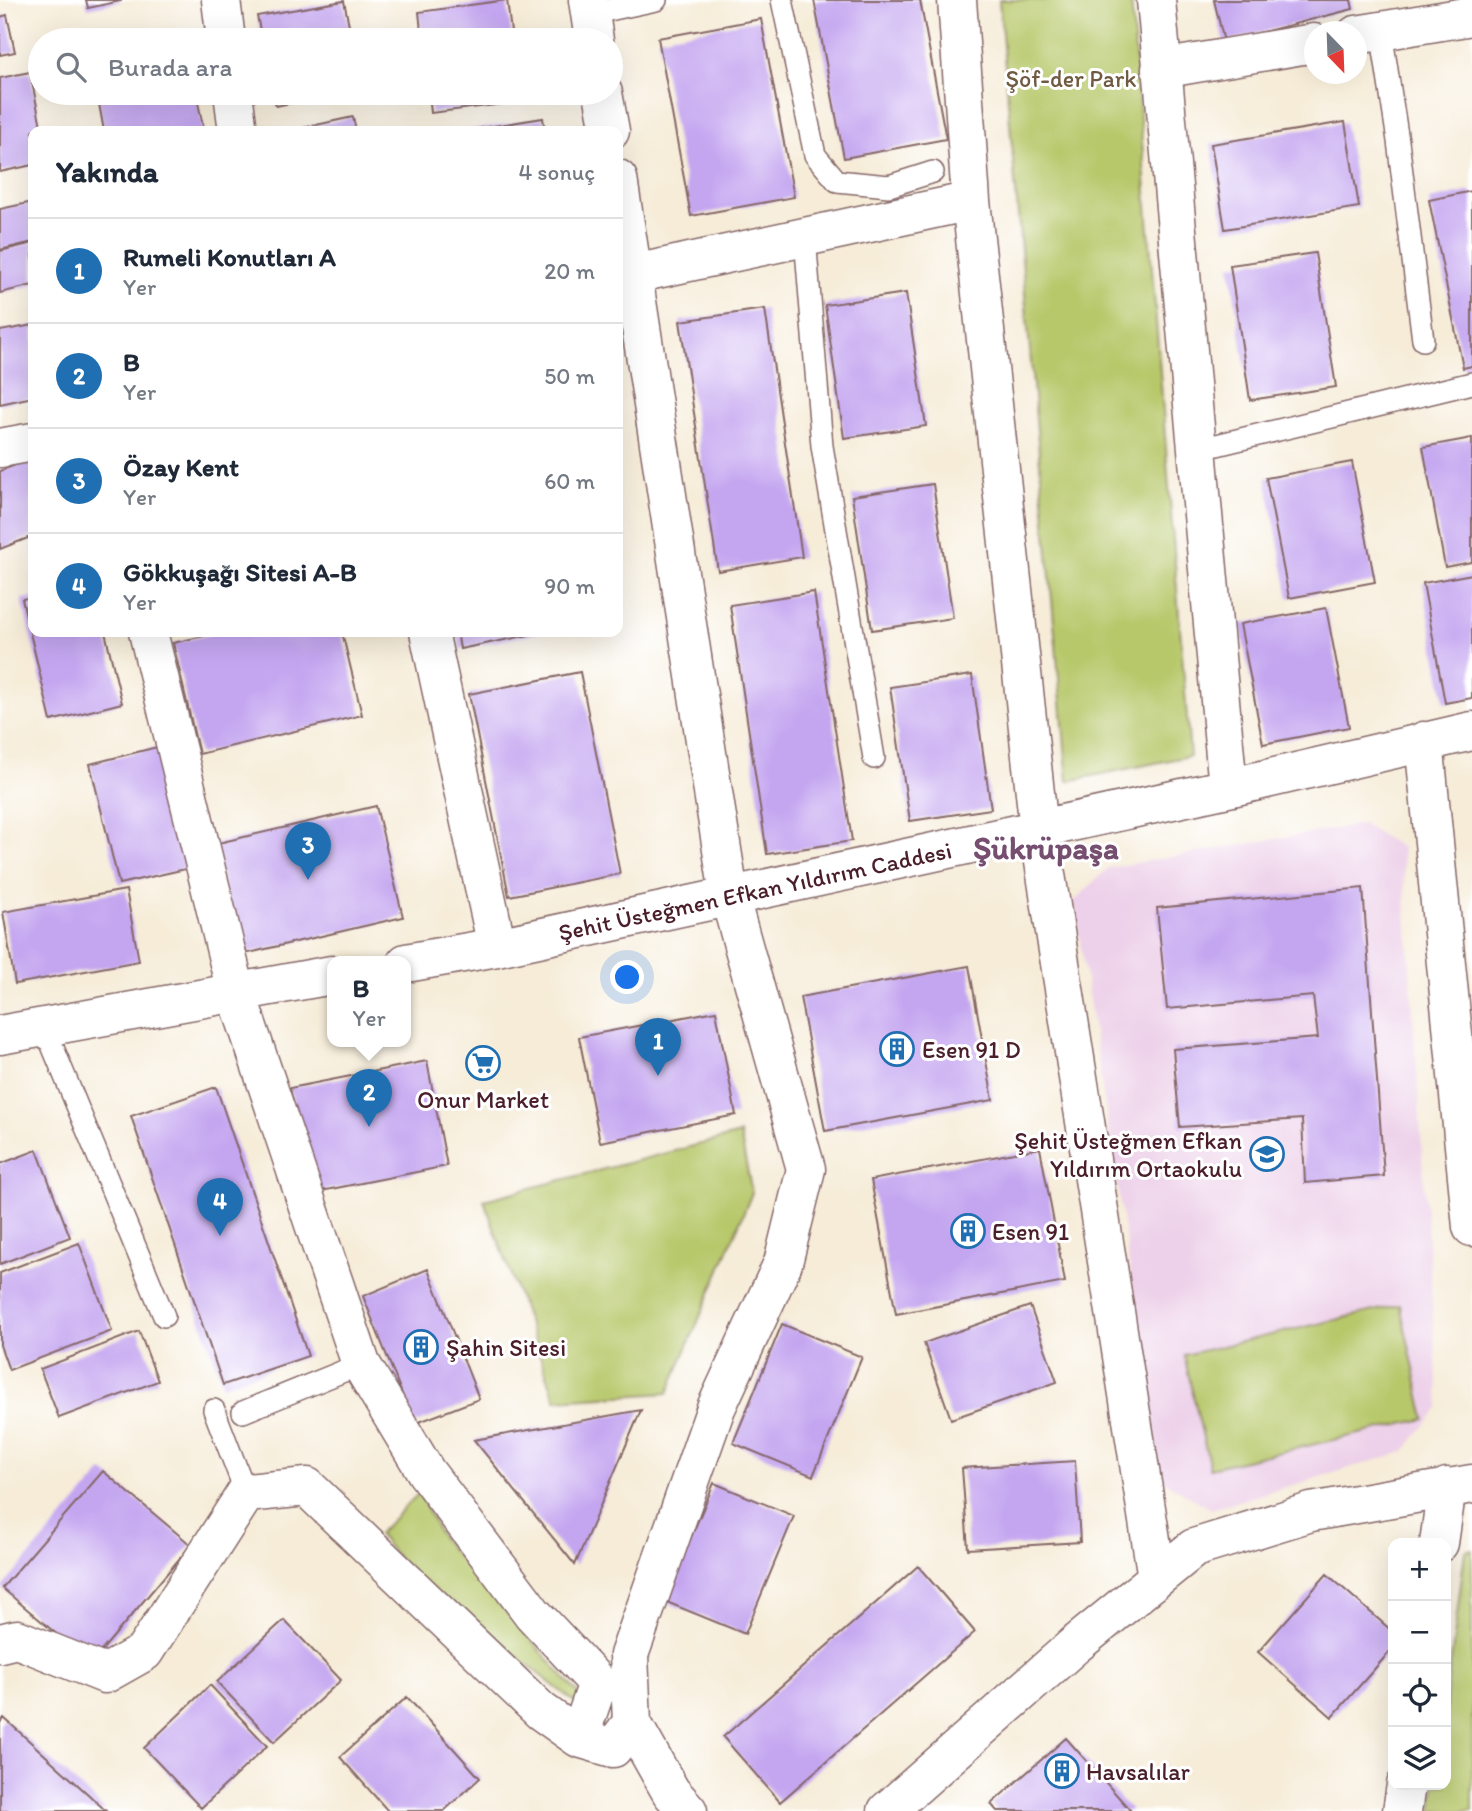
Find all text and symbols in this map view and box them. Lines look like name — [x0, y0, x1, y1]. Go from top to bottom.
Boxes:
north arrow — [1304, 21, 1367, 84]
search box — [28, 28, 623, 105]
icon: search — [52, 48, 90, 86]
text: Burada ara — [108, 51, 232, 83]
park label: Şöf-der Park — [1006, 64, 1136, 93]
text: Yakında — [56, 153, 158, 190]
text: 4 sonuç — [518, 158, 595, 186]
text: Rumeli Konutları A — [123, 241, 336, 273]
text: 1 — [74, 257, 84, 285]
text: 20 m — [544, 257, 595, 285]
text: Yer — [123, 273, 156, 301]
text: B — [123, 346, 140, 378]
text: 2 — [73, 362, 85, 390]
text: 50 m — [544, 362, 595, 390]
text: Yer — [123, 378, 156, 406]
text: Özay Kent — [123, 451, 239, 483]
text: 3 — [73, 467, 85, 495]
text: 60 m — [544, 467, 595, 495]
text: Yer — [123, 483, 156, 511]
text: Gökkuşağı Sitesi A-B — [123, 556, 357, 588]
text: 4 — [72, 572, 86, 600]
text: 90 m — [544, 572, 595, 600]
text: Yer — [123, 588, 156, 616]
pin: 3 — [285, 822, 331, 880]
district label: Şükrüpaşa — [973, 829, 1119, 867]
street label: Şehit Üsteğmen Efkan Yıldırım Caddesi — [556, 835, 954, 947]
popup — [327, 956, 411, 1047]
your location — [610, 960, 644, 994]
text: B — [352, 972, 369, 1004]
text: Yer — [352, 1004, 386, 1032]
pin: 1 — [635, 1018, 681, 1076]
building icon: Esen 91 D — [878, 1030, 916, 1068]
place label: Esen 91 D — [922, 1035, 1021, 1064]
supermarket icon: Onur Market — [464, 1044, 502, 1082]
pin: 2 — [346, 1069, 392, 1127]
place label: Onur Market — [417, 1085, 549, 1114]
place label: Şehit Üsteğmen Efkan Yıldırım Ortaokulu — [1014, 1126, 1242, 1183]
school or university icon: Şehit Üsteğmen Efkan Yıldırım Ortaokulu — [1248, 1135, 1286, 1173]
pin: 4 — [197, 1178, 243, 1236]
building icon: Esen 91 — [949, 1212, 987, 1250]
place label: Esen 91 — [992, 1217, 1069, 1246]
building icon: Şahin Sitesi — [402, 1328, 440, 1366]
place label: Şahin Sitesi — [446, 1333, 566, 1362]
map controls — [1388, 1538, 1451, 1790]
button: + — [1388, 1538, 1451, 1601]
button: − — [1388, 1601, 1451, 1664]
button: locate — [1388, 1664, 1451, 1727]
button: layers — [1388, 1727, 1451, 1790]
building icon: Havsalılar — [1043, 1752, 1081, 1790]
place label: Havsalılar — [1086, 1757, 1190, 1786]

